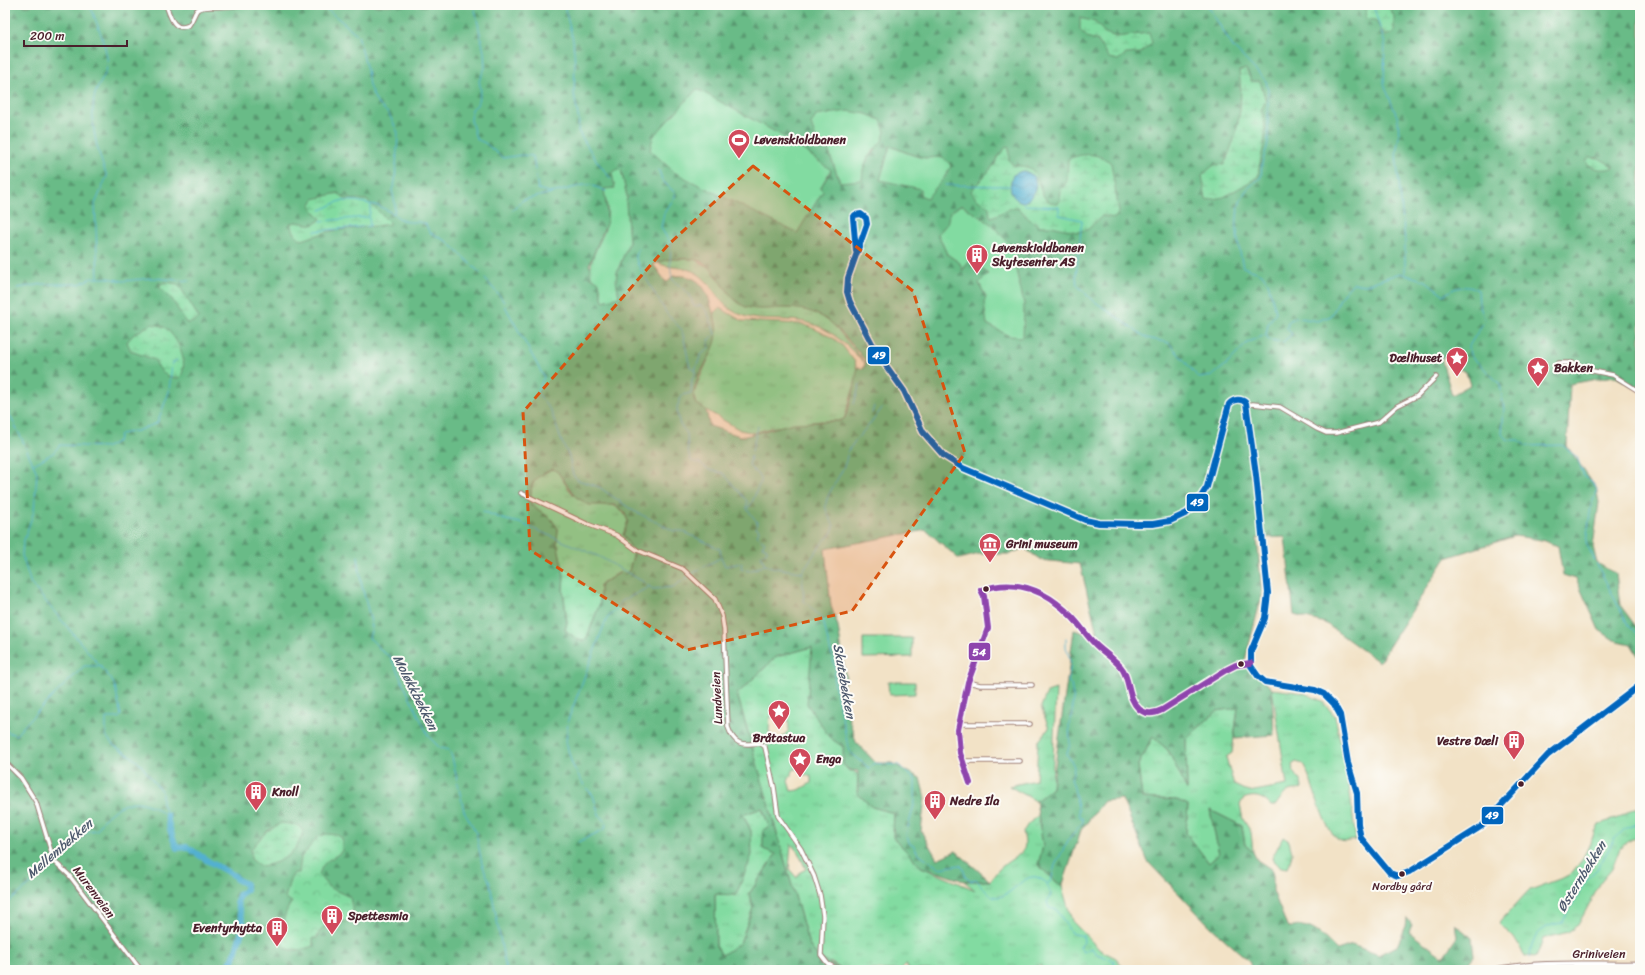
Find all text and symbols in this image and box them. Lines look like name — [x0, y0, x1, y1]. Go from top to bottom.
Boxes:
scale bar — [24, 22, 127, 48]
text: 200 m — [30, 25, 64, 47]
sports icon: Løvenskioldbanen — [726, 127, 752, 160]
place label: Løvenskioldbanen — [754, 129, 846, 151]
place label: Løvenskioldbanen Skytesenter AS — [991, 237, 1084, 273]
building icon: Løvenskioldbanen Skytesenter AS — [964, 242, 990, 275]
place icon: Dælihuset — [1444, 345, 1470, 378]
line badge: 49 — [867, 346, 890, 365]
text: 49 — [871, 346, 886, 365]
place label: Dælihuset — [1390, 347, 1443, 369]
place icon: Bakken — [1525, 355, 1551, 388]
place label: Bakken — [1554, 357, 1594, 379]
line badge: 49 — [1186, 493, 1209, 512]
text: 49 — [1189, 493, 1204, 512]
museum icon: Grini museum — [977, 531, 1003, 564]
place label: Grini museum — [1005, 533, 1078, 555]
unlabelled marker — [981, 584, 991, 594]
water label: Skutebekken — [827, 642, 863, 722]
line badge: 54 — [968, 642, 991, 661]
text: 54 — [972, 643, 986, 662]
water label: Moløkkbekken — [387, 650, 445, 736]
unlabelled marker — [1236, 659, 1246, 669]
street label: Lundveien — [705, 671, 729, 725]
place icon: Bråtastua — [766, 698, 792, 731]
place label: Bråtastua — [753, 727, 806, 749]
building icon: Vestre Dæli — [1501, 728, 1527, 761]
place label: Vestre Dæli — [1437, 730, 1499, 752]
place icon: Enga — [787, 746, 813, 779]
place label: Enga — [816, 748, 841, 770]
building icon: Knoll — [243, 779, 269, 812]
unlabelled marker — [1516, 779, 1526, 789]
place label: Knoll — [271, 781, 299, 803]
building icon: Nedre Ila — [922, 788, 948, 821]
place label: Nedre Ila — [949, 790, 1000, 812]
line badge: 49 — [1481, 806, 1504, 825]
text: 49 — [1484, 806, 1499, 825]
water label: Mellembekken — [21, 811, 99, 884]
water label: Østernbekken — [1551, 835, 1613, 916]
street label: Murenveien — [67, 861, 121, 923]
marker: Nordby gård — [1397, 869, 1407, 879]
place label: Nordby gård — [1372, 877, 1433, 896]
building icon: Spettesmia — [319, 903, 345, 936]
place label: Spettesmia — [347, 905, 408, 927]
building icon: Eventyrhytta — [264, 915, 290, 948]
place label: Eventyrhytta — [193, 917, 262, 939]
street label: Griniveien — [1573, 943, 1626, 965]

